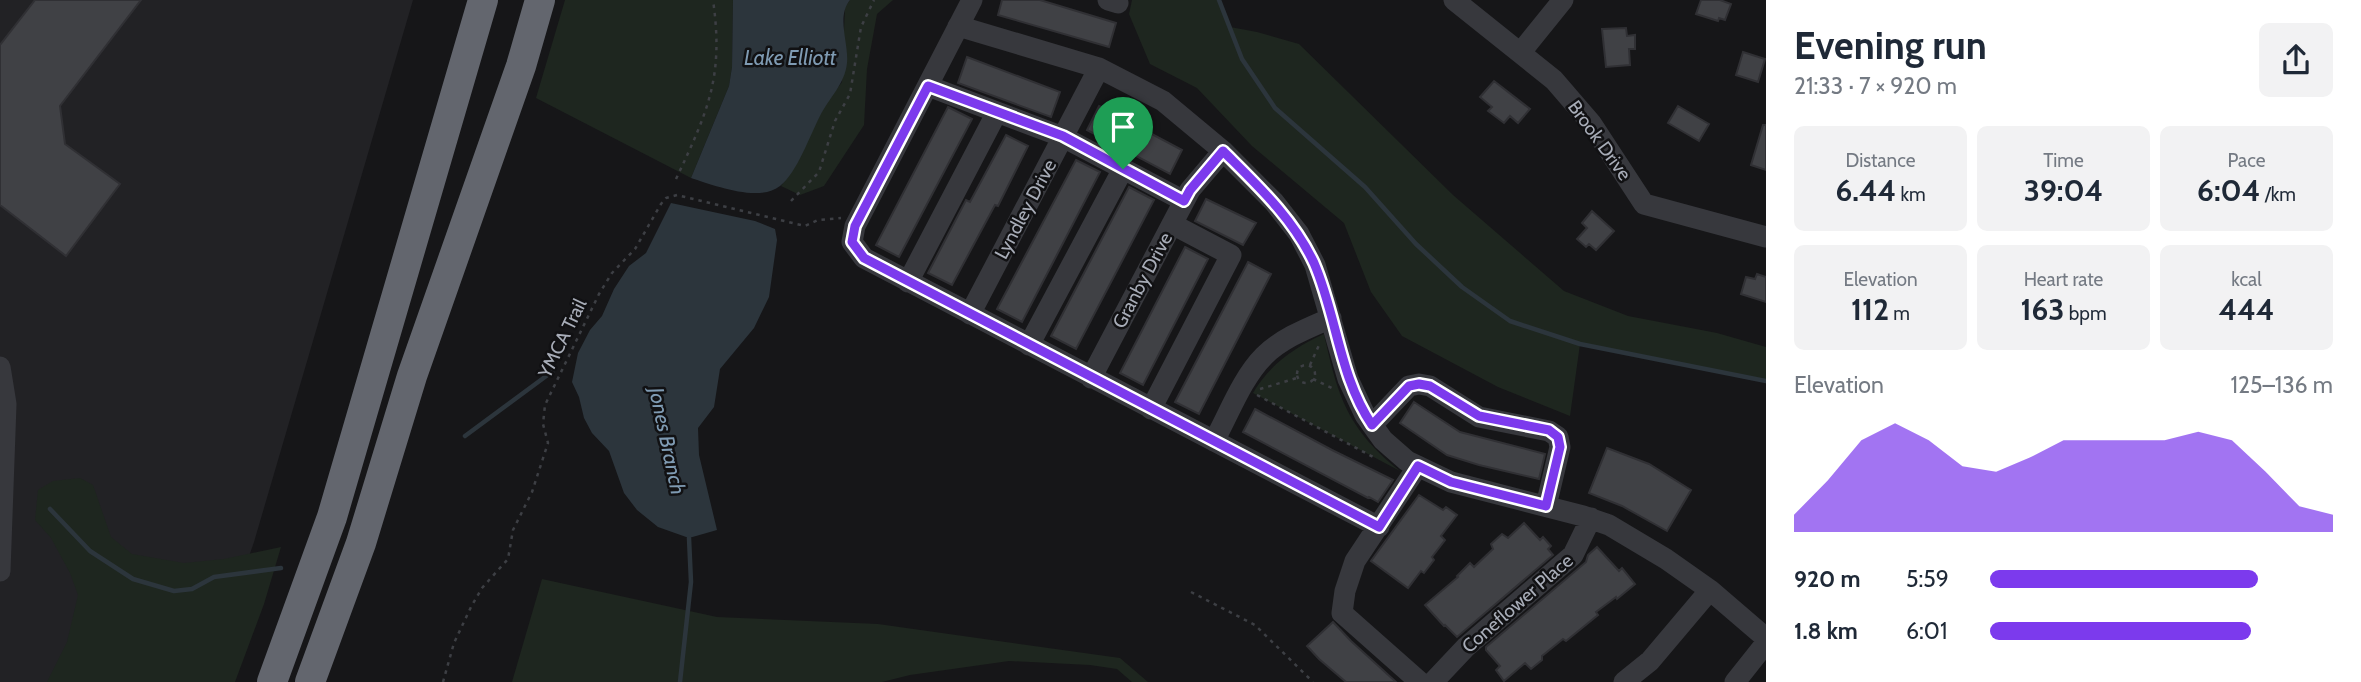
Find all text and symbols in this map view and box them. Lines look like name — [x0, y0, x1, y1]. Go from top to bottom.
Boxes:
text: Evening run — [1794, 22, 1987, 69]
button: share — [2259, 23, 2333, 97]
water label: Lake Elliott — [744, 45, 837, 70]
text: 21:33 · 7 × 920 m — [1794, 72, 1957, 100]
street label: Brook Drive — [1563, 96, 1636, 185]
pin — [1093, 97, 1153, 169]
icon: arrive — [1104, 108, 1142, 146]
text: Distance — [1846, 149, 1915, 172]
text: Time — [2043, 149, 2084, 172]
text: Pace — [2228, 149, 2265, 172]
street label: Lyndley Drive — [990, 155, 1061, 263]
text: 6.44 — [1835, 172, 1896, 209]
text: 39:04 — [2024, 172, 2103, 209]
text: 6:04 — [2197, 172, 2260, 209]
text: km — [1896, 183, 1926, 206]
text: /km — [2260, 183, 2296, 206]
street label: Granby Drive — [1108, 228, 1177, 332]
text: Elevation — [1843, 268, 1918, 291]
text: Heart rate — [2024, 268, 2103, 291]
text: kcal — [2231, 268, 2262, 291]
text: 112 — [1851, 291, 1889, 328]
text: 163 — [2020, 291, 2065, 328]
text: 444 — [2219, 291, 2274, 328]
street label: YMCA Trail — [533, 294, 592, 382]
text: m — [1889, 302, 1910, 325]
text: bpm — [2065, 302, 2107, 325]
text: Elevation — [1794, 371, 1884, 399]
text: 125–136 m — [2230, 371, 2333, 399]
water label: Jones Branch — [644, 383, 691, 497]
street label: Coneflower Place — [1457, 549, 1578, 658]
text: 920 m — [1794, 565, 1861, 593]
text: 5:59 — [1906, 565, 1949, 593]
text: 1.8 km — [1794, 617, 1858, 645]
text: 6:01 — [1906, 617, 1947, 645]

